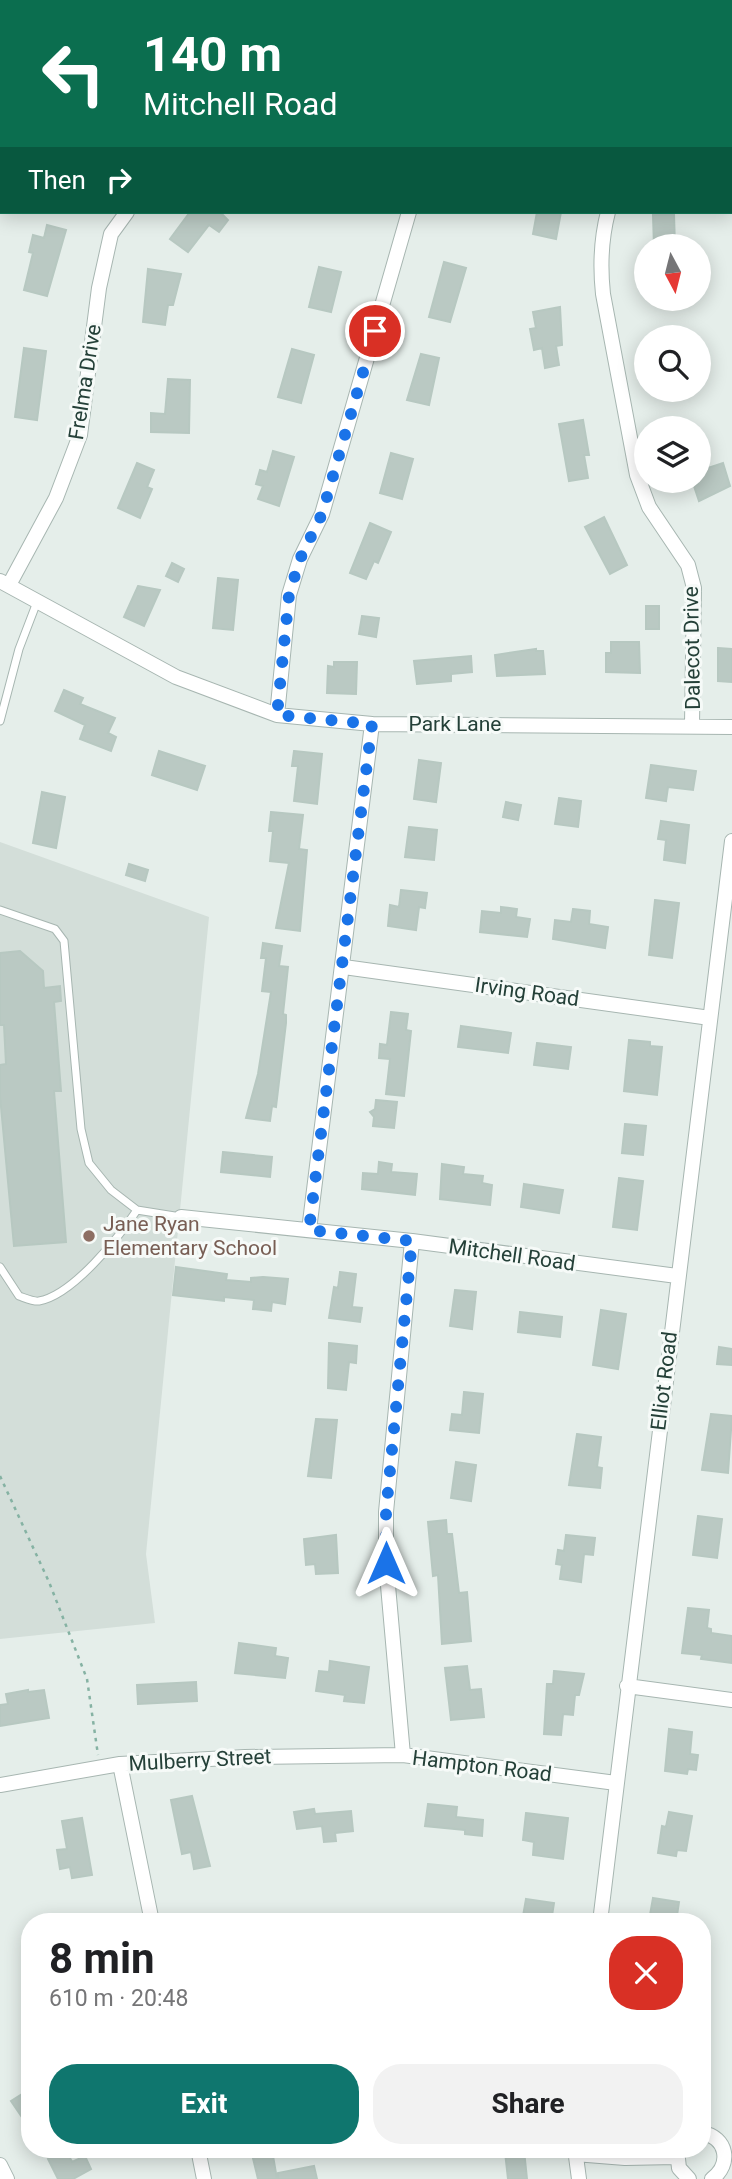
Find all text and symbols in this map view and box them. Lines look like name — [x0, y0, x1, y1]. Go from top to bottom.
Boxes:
text: 140 m — [143, 26, 282, 83]
icon: left — [28, 28, 119, 119]
text: Mitchell Road — [143, 85, 337, 123]
icon: right — [100, 161, 138, 199]
text: Then — [28, 165, 86, 195]
north arrow — [634, 234, 710, 312]
map controls — [634, 234, 711, 493]
pin — [345, 301, 405, 361]
icon: arrive — [356, 312, 394, 350]
street label: Frelma Drive — [64, 322, 106, 442]
button: search — [634, 325, 711, 402]
button: layers — [634, 416, 711, 493]
street label: Dalecot Drive — [679, 586, 705, 710]
street label: Park Lane — [409, 712, 502, 736]
street label: Irving Road — [473, 973, 581, 1011]
place label: Jane Ryan Elementary School — [103, 1212, 277, 1260]
marker: Jane Ryan Elementary School — [81, 1228, 97, 1244]
street label: Mitchell Road — [447, 1234, 577, 1276]
street label: Elliot Road — [646, 1330, 682, 1432]
position arrow — [349, 1526, 423, 1600]
street label: Mulberry Street — [128, 1744, 272, 1776]
street label: Hampton Road — [411, 1746, 553, 1786]
text: 8 min — [49, 1934, 155, 1983]
button: close — [609, 1936, 683, 2010]
text: 610 m · 20:48 — [49, 1985, 188, 2012]
button: Exit — [49, 2064, 359, 2144]
button: Share — [373, 2064, 683, 2144]

